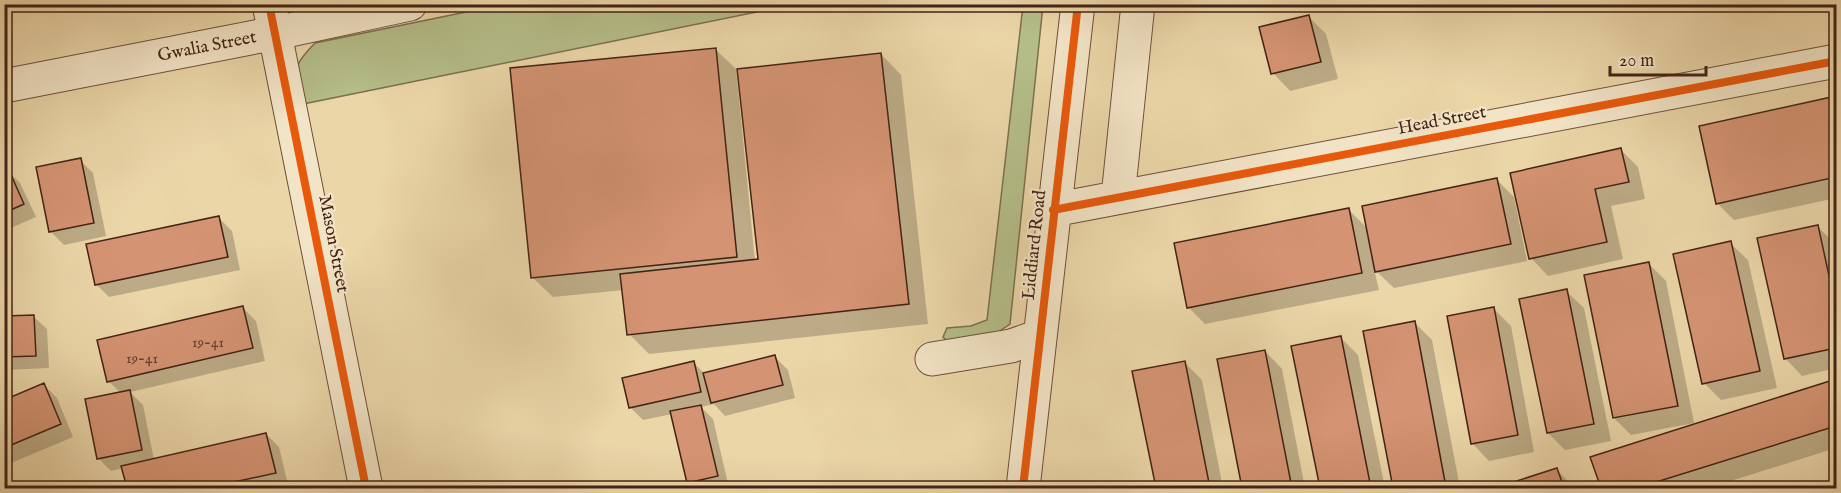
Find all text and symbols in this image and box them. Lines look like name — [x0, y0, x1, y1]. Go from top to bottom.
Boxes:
street label: Gwalia Street — [156, 26, 258, 68]
scale bar — [1610, 39, 1706, 77]
text: 20 m — [1619, 50, 1654, 73]
street label: Head Street — [1396, 101, 1488, 141]
street label: Liddiard Road — [1018, 189, 1052, 301]
street label: Mason Street — [312, 193, 354, 295]
house number: 19-41 — [192, 333, 224, 352]
house number: 19-41 — [126, 349, 158, 368]

